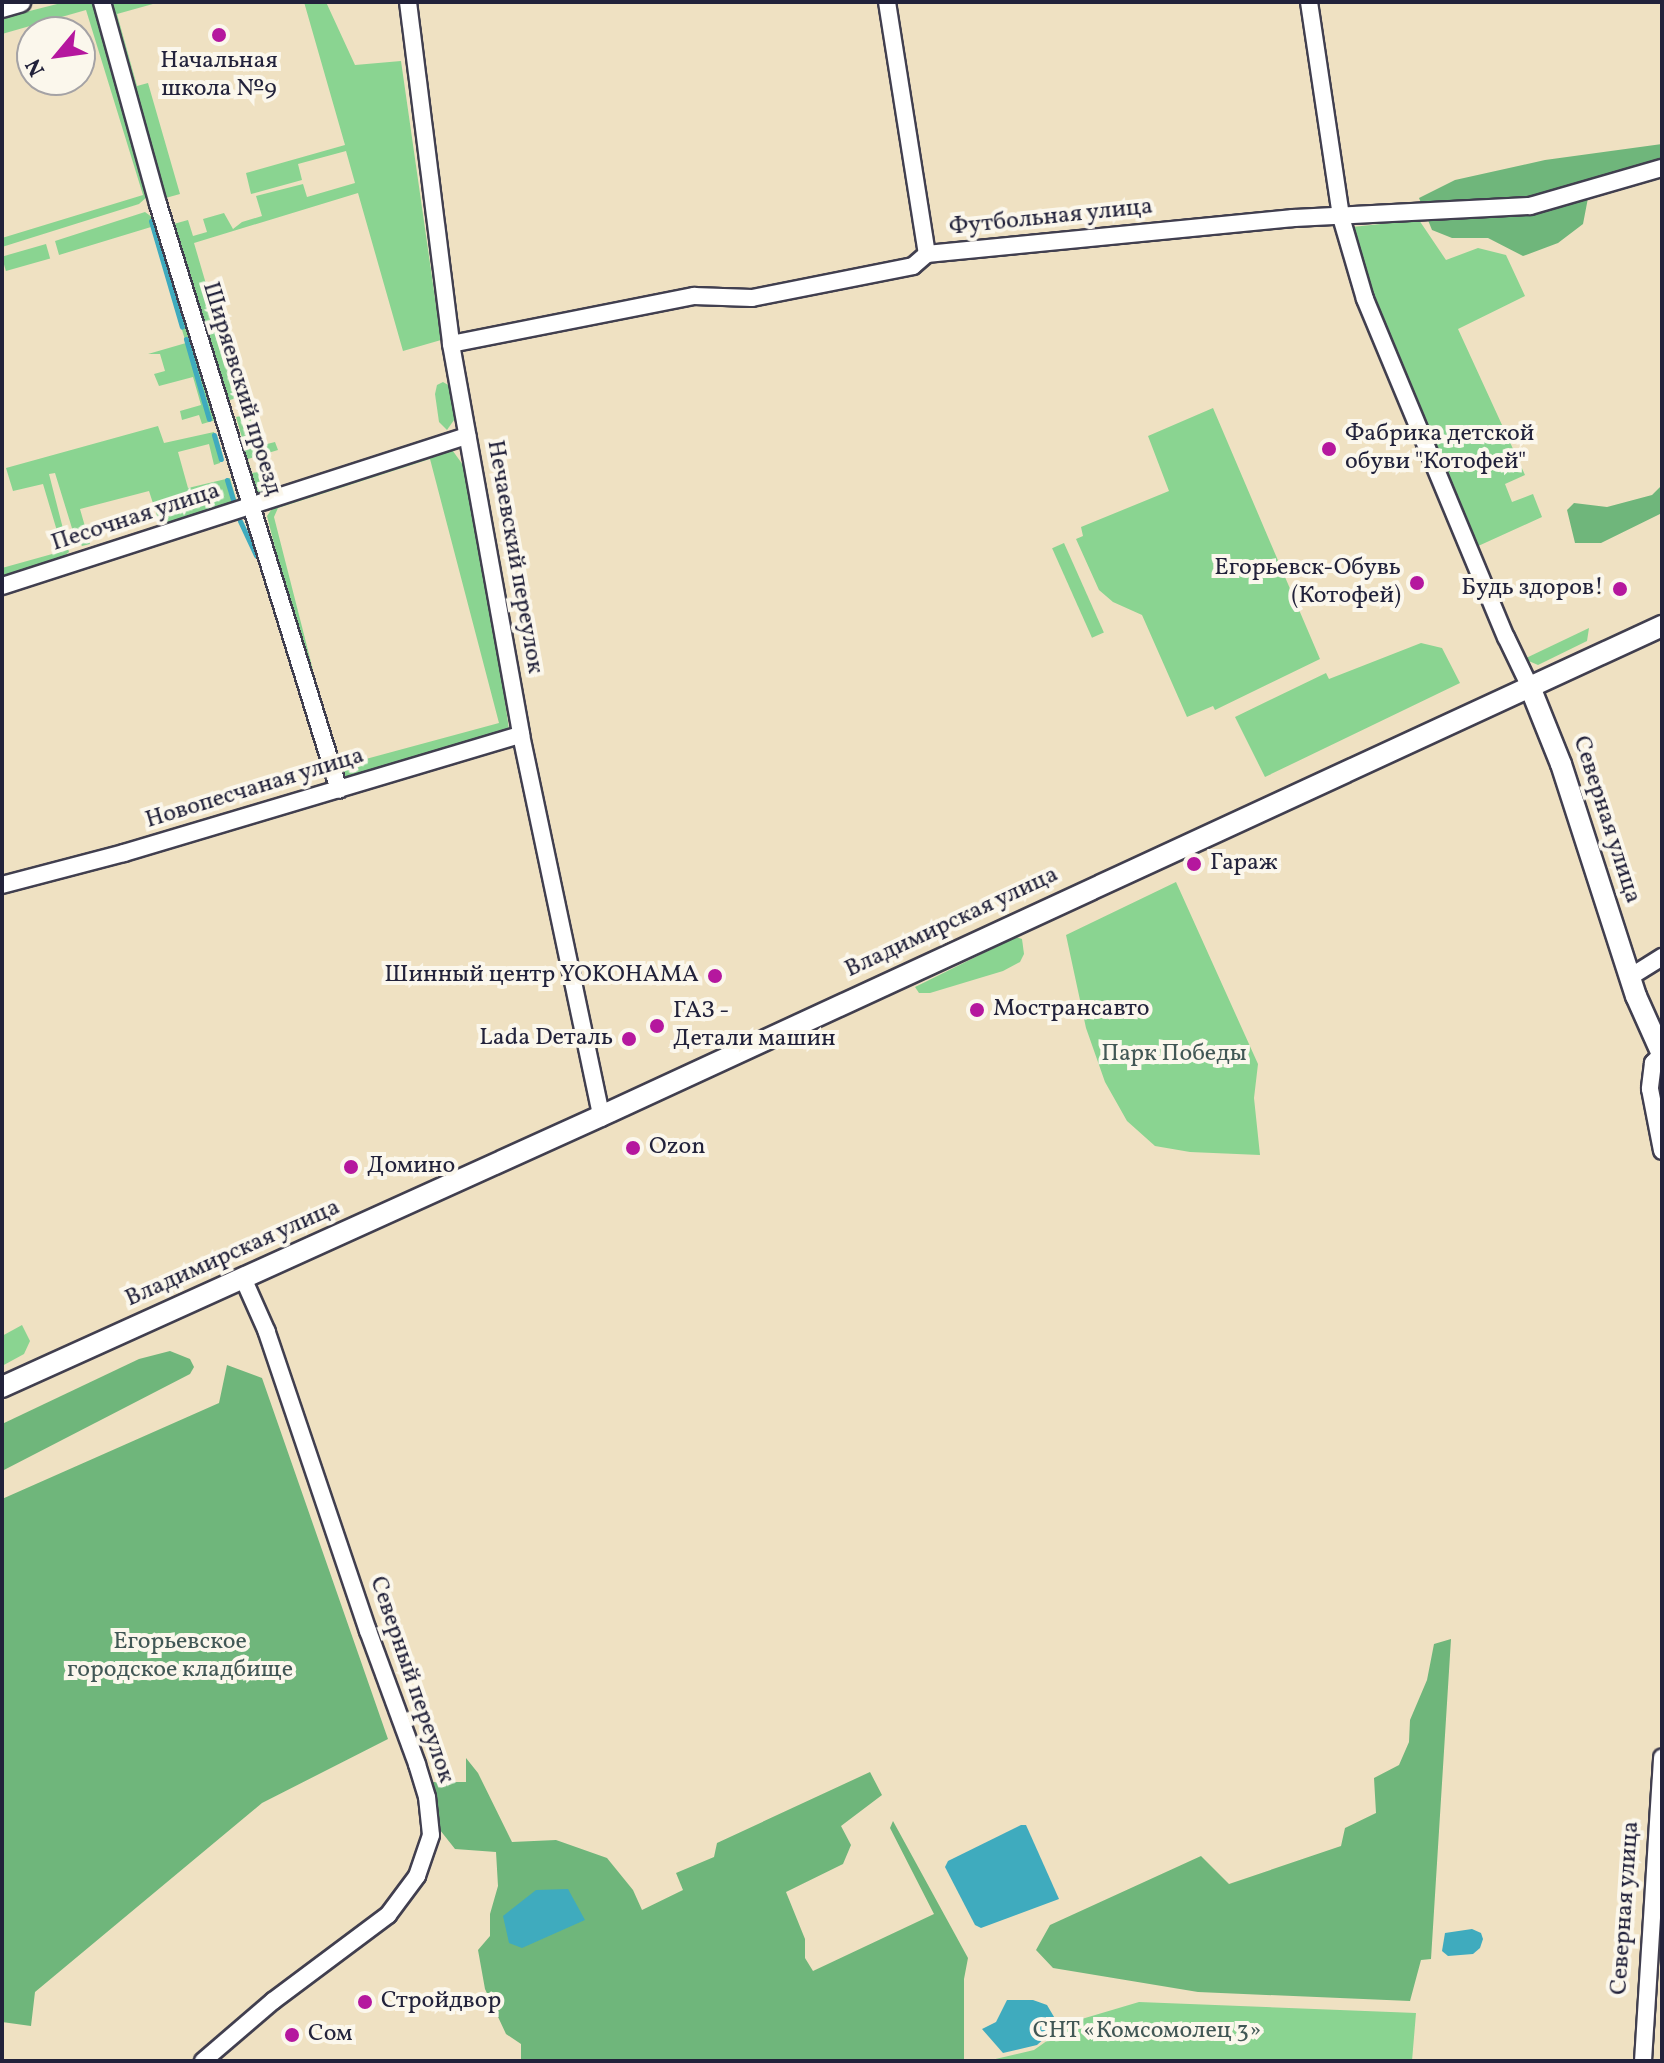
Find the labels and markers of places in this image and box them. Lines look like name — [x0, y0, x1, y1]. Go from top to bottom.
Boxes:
marker: Начальная школа №9 — [210, 26, 228, 44]
place label: Начальная школа №9 — [160, 48, 278, 104]
place label: Фабрика детской обуви "Котофей" — [1345, 421, 1534, 477]
marker: Фабрика детской обуви "Котофей" — [1320, 440, 1338, 458]
place label: Егорьевск-Обувь (Котофей) — [1214, 555, 1401, 611]
marker: Егорьевск-Обувь (Котофей) — [1408, 574, 1426, 592]
place label: Будь здоров! — [1461, 575, 1604, 603]
marker: Будь здоров! — [1611, 580, 1629, 598]
place label: Гараж — [1210, 850, 1278, 878]
marker: Гараж — [1185, 855, 1203, 873]
place label: Шинный центр YOKOHAMA — [384, 962, 699, 990]
marker: Шинный центр YOKOHAMA — [706, 967, 724, 985]
place label: Мострансавто — [993, 996, 1150, 1024]
place label: ГАЗ - Детали машин — [673, 998, 836, 1054]
marker: Мострансавто — [968, 1001, 986, 1019]
marker: ГАЗ - Детали машин — [648, 1017, 666, 1035]
place label: Lada Dеталь — [479, 1025, 613, 1053]
marker: Lada Dеталь — [620, 1030, 638, 1048]
place label: Ozon — [649, 1134, 706, 1162]
marker: Ozon — [624, 1139, 642, 1157]
place label: Домино — [367, 1153, 455, 1181]
marker: Домино — [342, 1158, 360, 1176]
place label: Стройдвор — [381, 1988, 501, 2016]
marker: Стройдвор — [356, 1993, 374, 2011]
place label: Сом — [308, 2021, 353, 2049]
marker: Сом — [283, 2026, 301, 2044]

